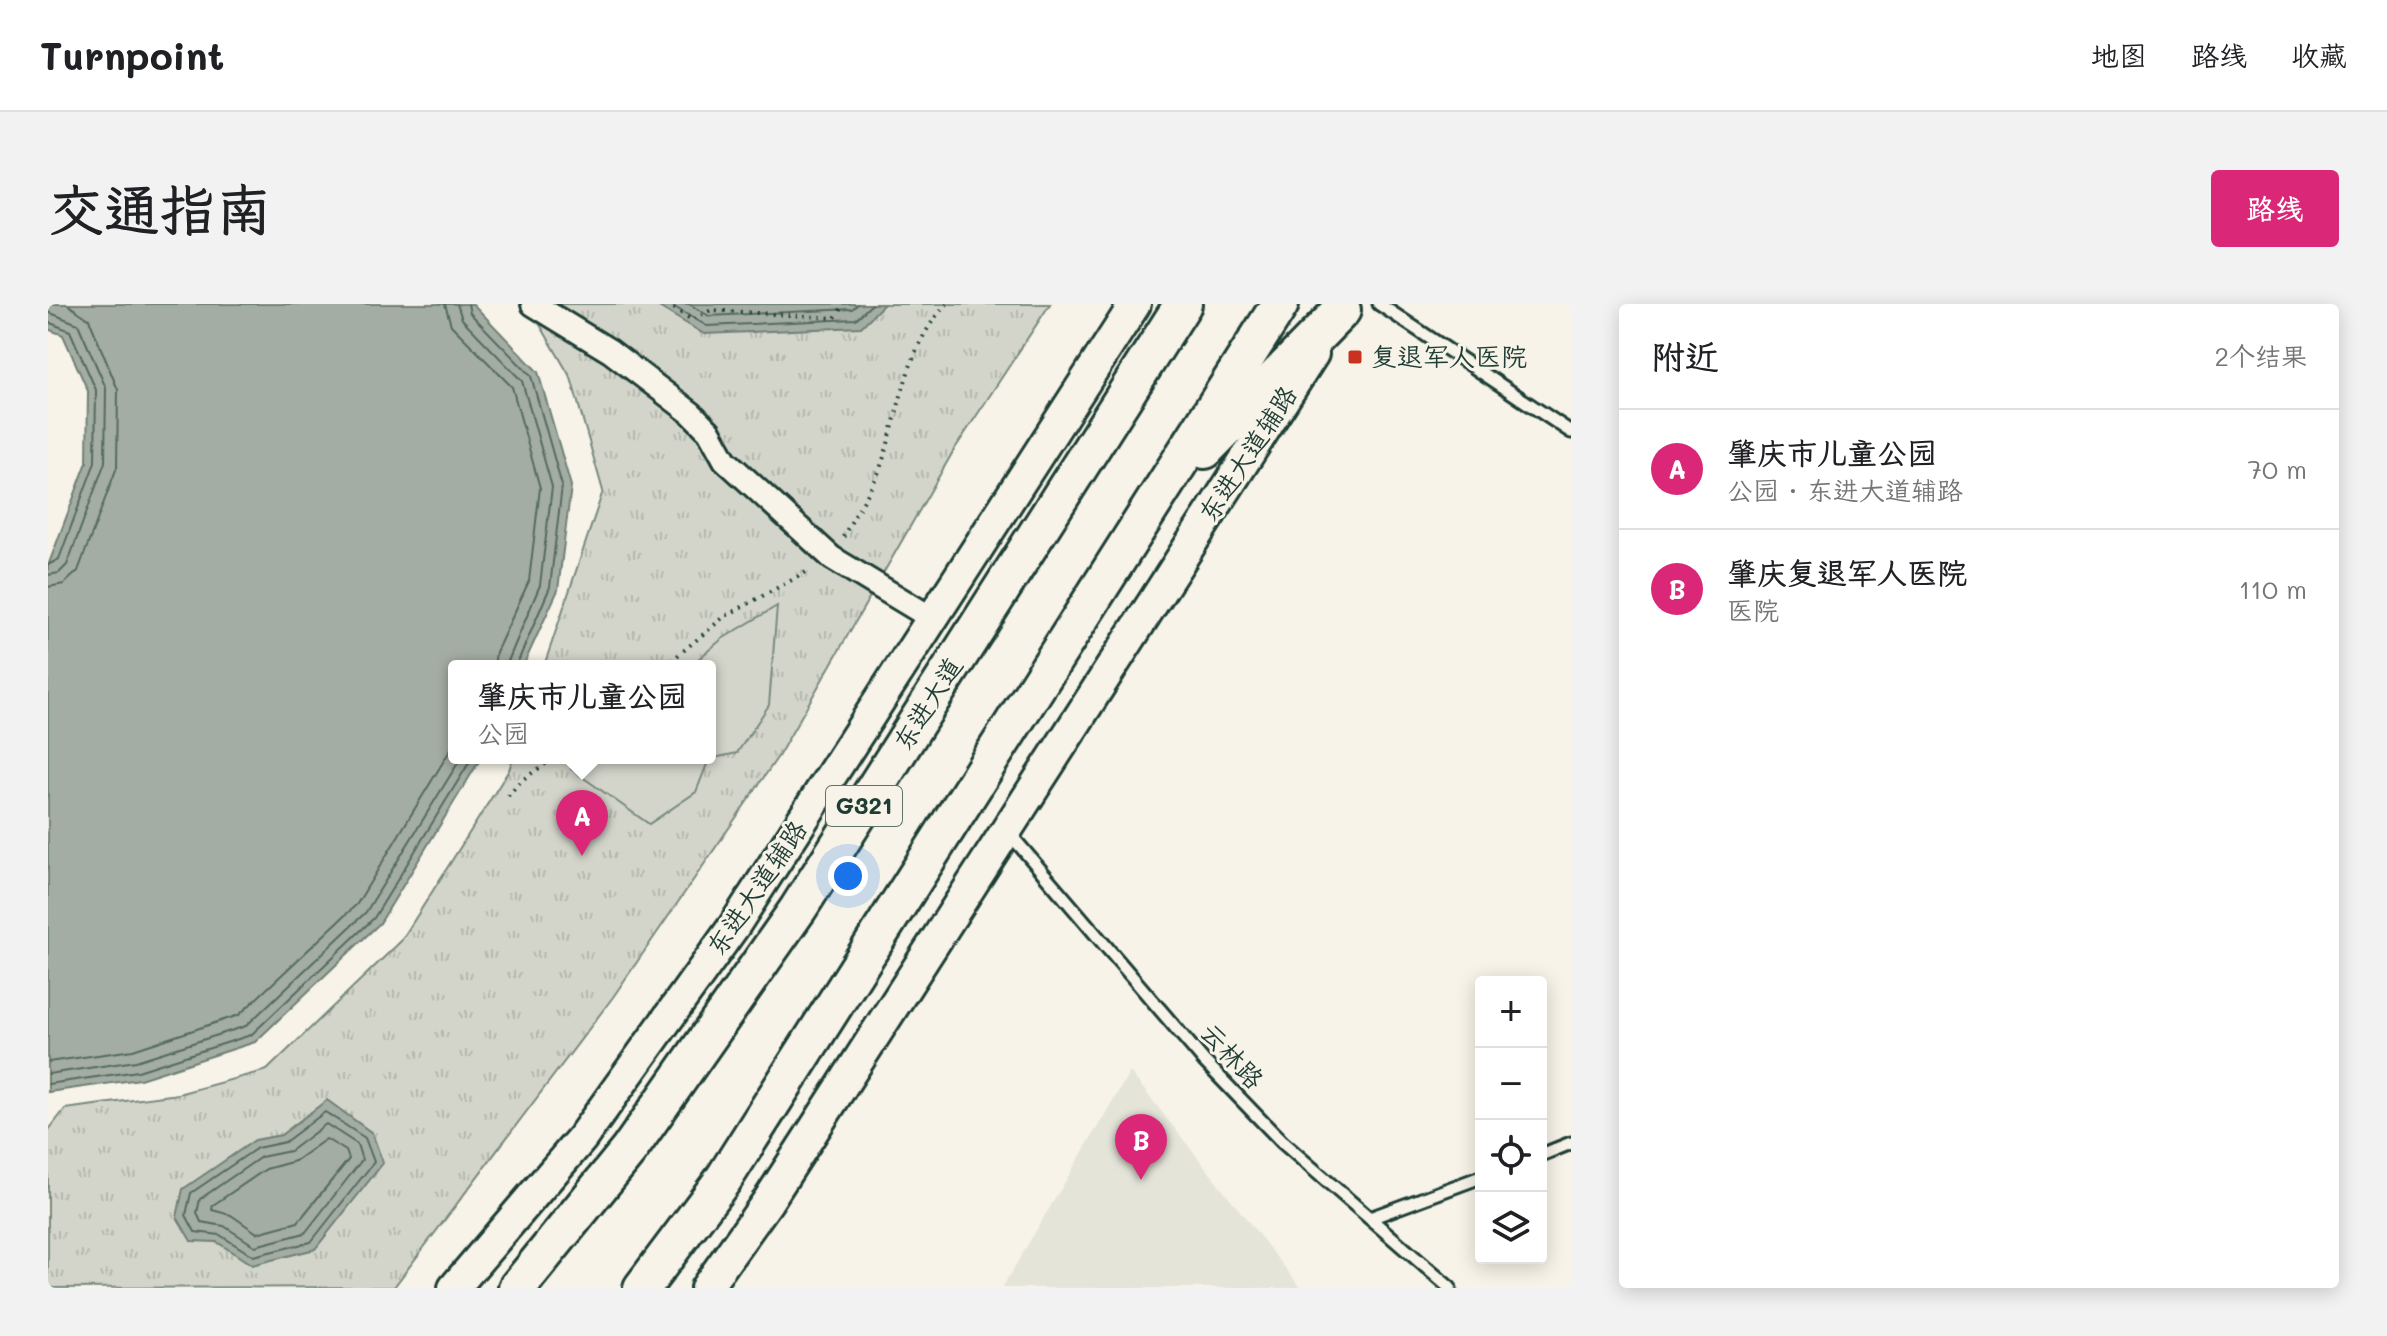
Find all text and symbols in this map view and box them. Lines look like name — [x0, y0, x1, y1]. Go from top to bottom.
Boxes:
text: Turnpoint — [40, 30, 224, 80]
text: 地图 — [2091, 37, 2147, 73]
text: 路线 — [2191, 37, 2247, 73]
text: 收藏 — [2291, 37, 2347, 73]
button: 路线 — [2211, 170, 2339, 247]
text: 交通指南 — [48, 171, 272, 244]
text: 附近 — [1651, 333, 1719, 378]
place label: 复退军人医院 — [1371, 339, 1527, 373]
text: 2个结果 — [2215, 339, 2307, 373]
marker: 复退军人医院 — [1346, 348, 1364, 366]
street label: 东进大道辅路 — [1190, 379, 1304, 528]
text: 肇庆市儿童公园 — [1727, 432, 1937, 472]
text: A — [1668, 452, 1686, 486]
text: 70 m — [2247, 452, 2307, 486]
text: 公园 · 东进大道辅路 — [1727, 473, 1963, 507]
text: 肇庆复退军人医院 — [1727, 552, 1967, 592]
text: B — [1668, 572, 1686, 606]
text: 110 m — [2239, 572, 2307, 606]
text: 医院 — [1727, 593, 1779, 627]
street label: 东进大道 — [885, 650, 969, 757]
popup — [448, 660, 716, 764]
text: 肇庆市儿童公园 — [477, 675, 687, 715]
text: 公园 — [477, 716, 529, 750]
road number: G321 — [826, 786, 902, 826]
pin: A — [556, 790, 608, 856]
street label: 东进大道辅路 — [698, 813, 814, 962]
your location — [828, 856, 868, 896]
map controls — [1475, 976, 1547, 1264]
button: + — [1475, 976, 1547, 1048]
street label: 云林路 — [1194, 1015, 1272, 1095]
button: − — [1475, 1048, 1547, 1120]
pin: B — [1115, 1114, 1167, 1180]
button: locate — [1475, 1120, 1547, 1192]
button: layers — [1475, 1192, 1547, 1264]

